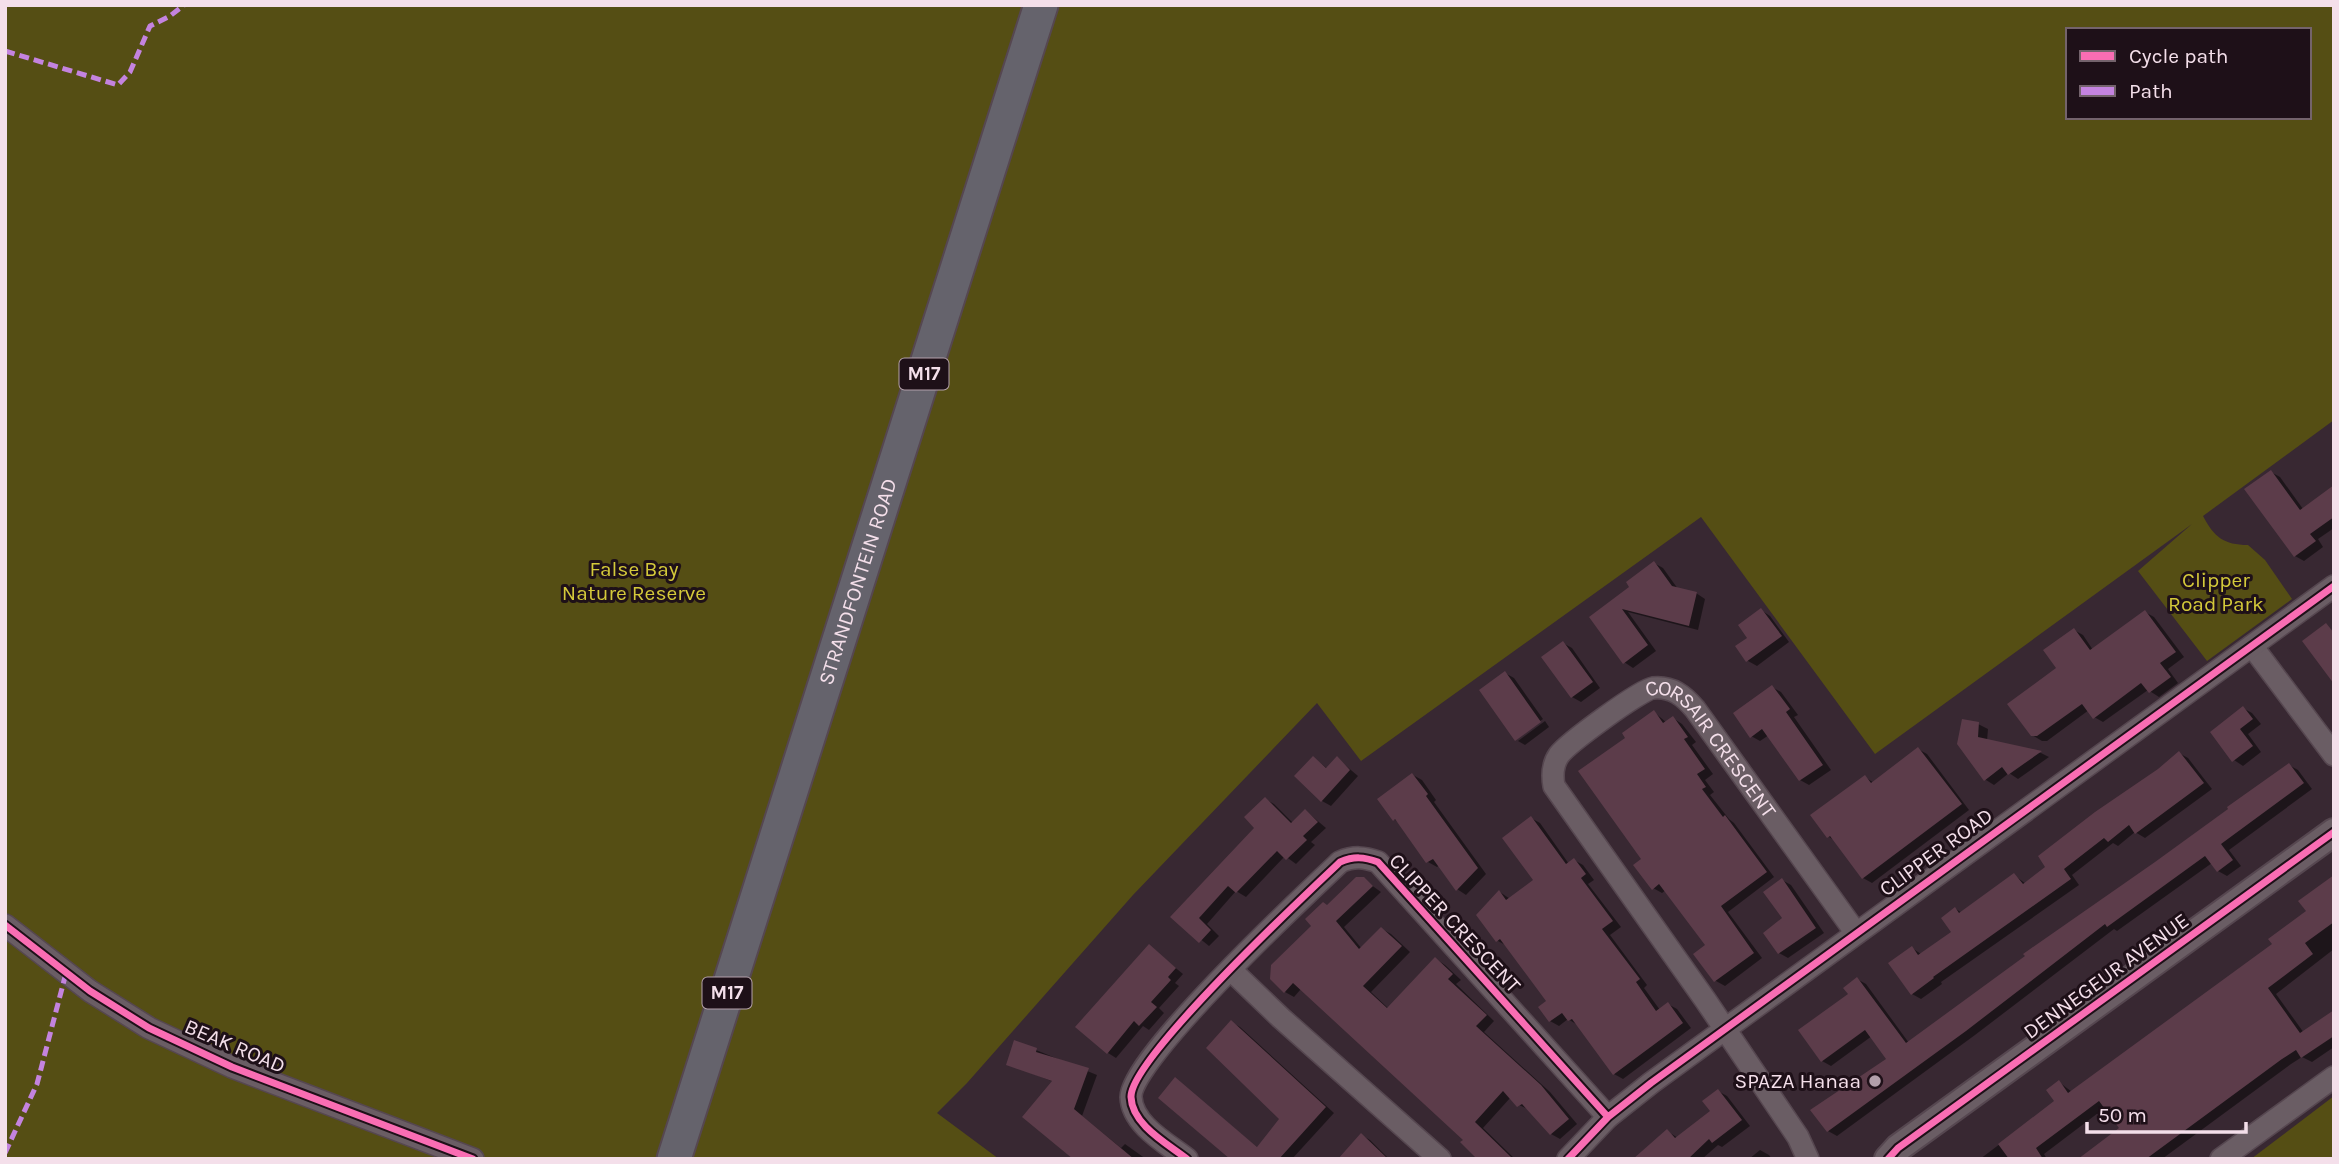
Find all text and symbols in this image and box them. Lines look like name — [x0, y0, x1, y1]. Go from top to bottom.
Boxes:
legend — [2066, 28, 2311, 119]
text: Cycle path — [2129, 44, 2229, 68]
text: Path — [2129, 79, 2173, 103]
road number: M17 — [900, 358, 948, 390]
street label: STRANDFONTEIN ROAD — [814, 475, 902, 688]
park label: False Bay Nature Reserve — [562, 557, 706, 605]
park label: Clipper Road Park — [2168, 568, 2264, 616]
street label: CORSAIR CRESCENT — [1642, 675, 1781, 823]
street label: CLIPPER ROAD — [1875, 803, 1997, 901]
street label: CLIPPER CRESCENT — [1384, 849, 1526, 998]
street label: DENNEGEUR AVENUE — [2019, 908, 2193, 1044]
road number: M17 — [702, 978, 752, 1009]
street label: BEAK ROAD — [181, 1014, 289, 1078]
place label: SPAZA Hanaa — [1735, 1069, 1861, 1093]
marker: SPAZA Hanaa — [1867, 1073, 1883, 1089]
scale bar — [2087, 1090, 2246, 1134]
text: 50 m — [2098, 1103, 2147, 1127]

